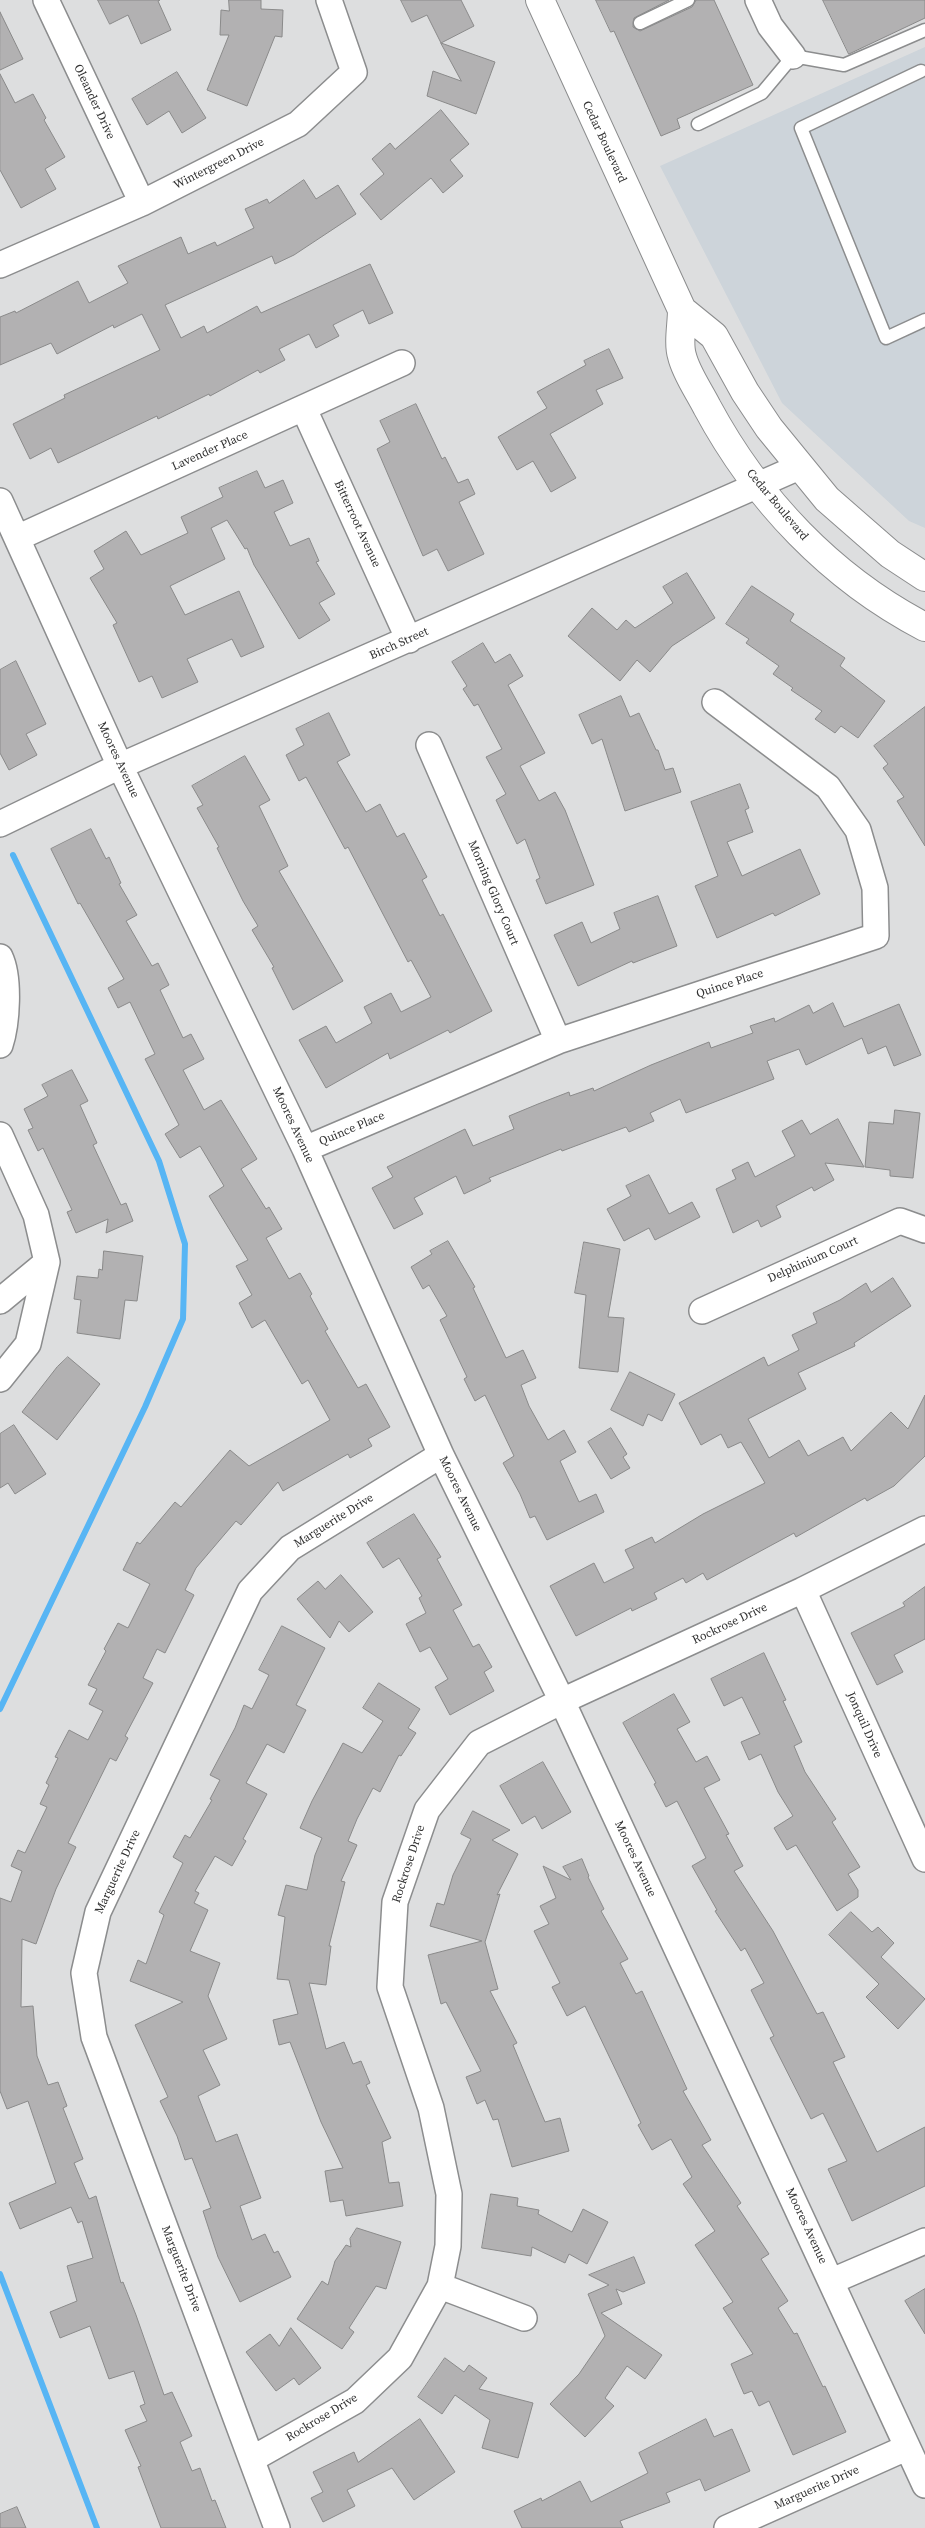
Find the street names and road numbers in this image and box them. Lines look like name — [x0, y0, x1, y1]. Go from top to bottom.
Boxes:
street label: Oleander Drive — [70, 62, 118, 142]
street label: Cedar Boulevard — [579, 99, 629, 185]
street label: Wintergreen Drive — [171, 135, 267, 193]
street label: Lavender Place — [170, 428, 250, 474]
street label: Cedar Boulevard — [743, 466, 811, 544]
street label: Bitterroot Avenue — [331, 478, 383, 570]
street label: Birch Street — [367, 625, 431, 663]
street label: Moores Avenue — [94, 720, 142, 800]
street label: Morning Glory Court — [464, 839, 522, 947]
street label: Quince Place — [695, 966, 765, 1002]
street label: Moores Avenue — [269, 1085, 317, 1165]
street label: Quince Place — [317, 1109, 387, 1149]
street label: Delphinium Court — [766, 1234, 860, 1286]
street label: Moores Avenue — [436, 1454, 484, 1534]
street label: Marguerite Drive — [292, 1491, 376, 1551]
street label: Rockrose Drive — [690, 1600, 770, 1648]
street label: Jonquil Drive — [843, 1690, 885, 1760]
street label: Moores Avenue — [611, 1819, 659, 1899]
street label: Rockrose Drive — [390, 1823, 428, 1905]
street label: Marguerite Drive — [92, 1828, 144, 1916]
street label: Moores Avenue — [782, 2186, 830, 2266]
street label: Marguerite Drive — [158, 2224, 204, 2314]
street label: Rockrose Drive — [284, 2391, 360, 2445]
street label: Marguerite Drive — [772, 2463, 862, 2513]

